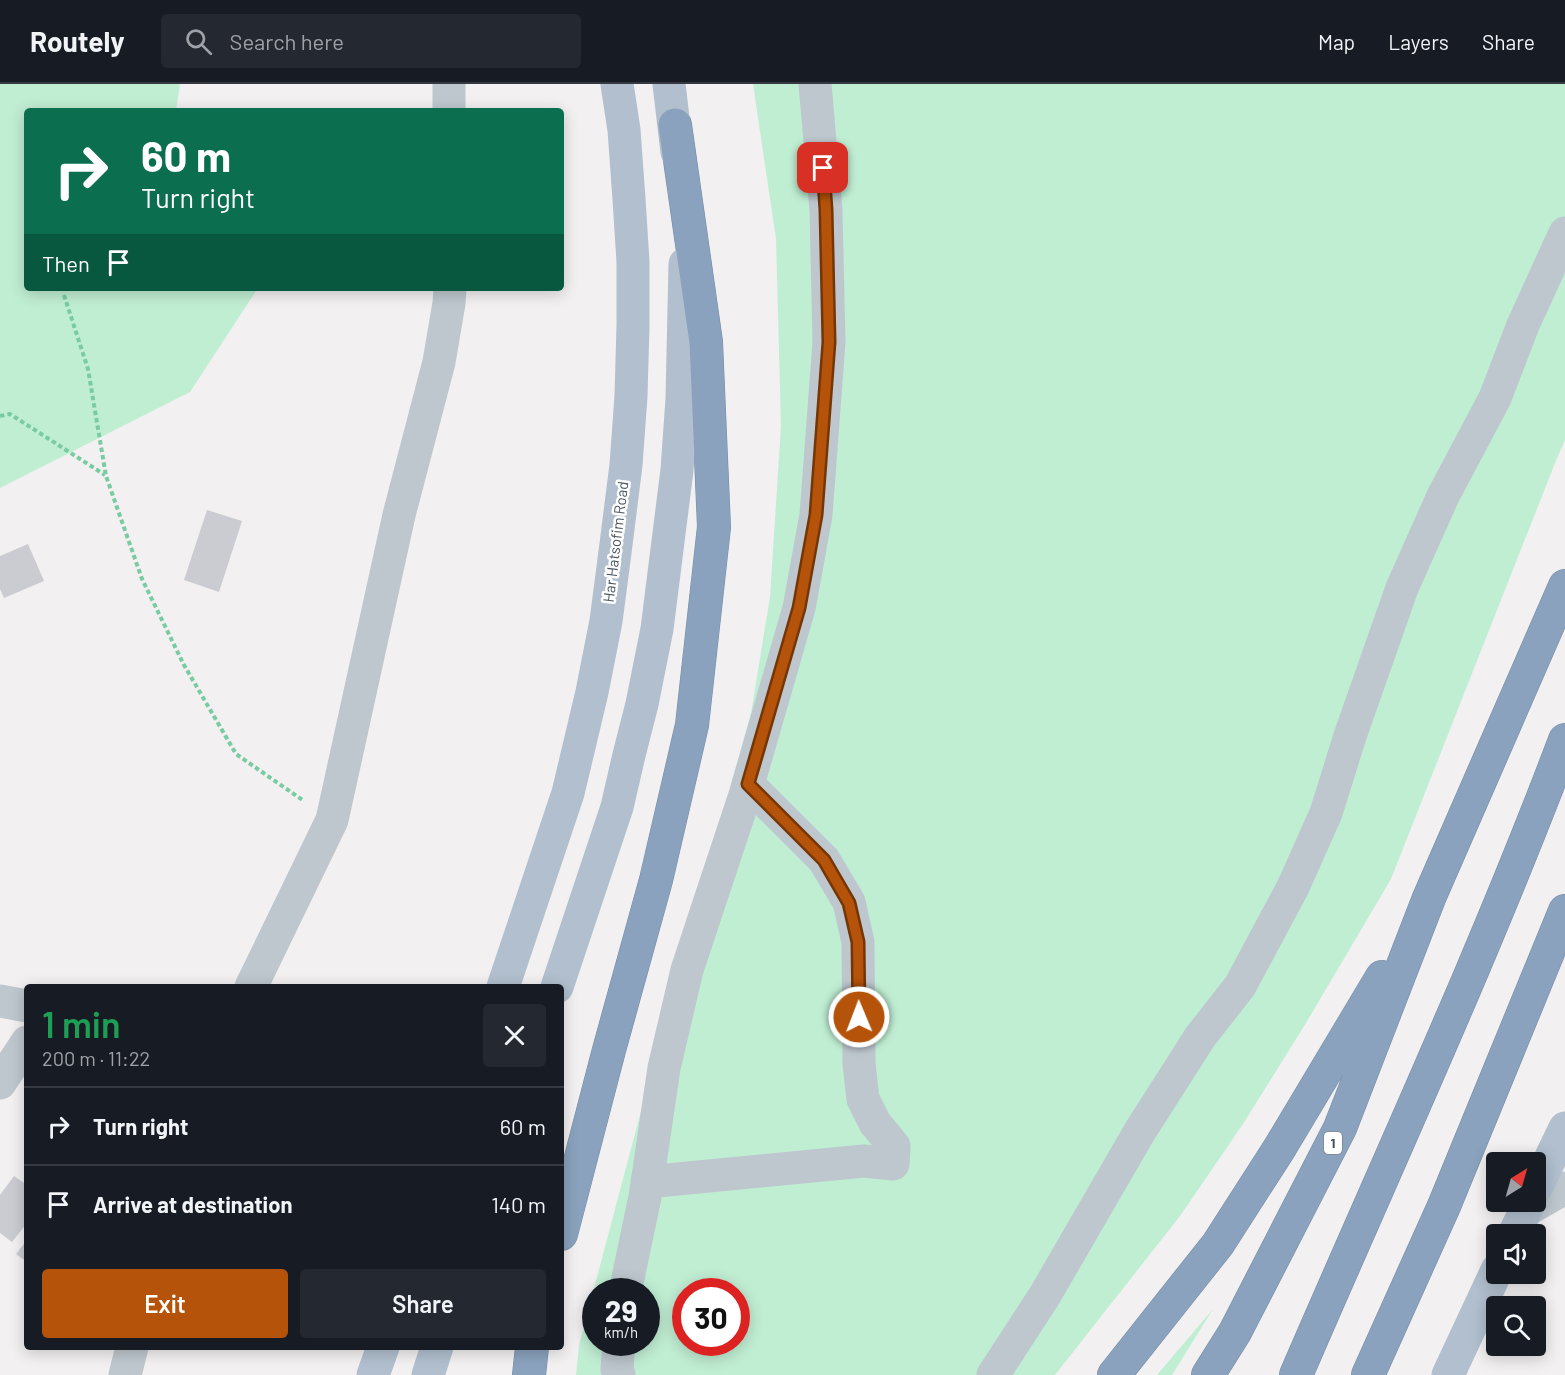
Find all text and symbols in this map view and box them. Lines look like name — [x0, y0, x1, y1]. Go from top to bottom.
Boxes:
search box — [161, 14, 581, 68]
text: Routely — [30, 24, 125, 58]
icon: search — [182, 25, 215, 58]
text: Search here — [230, 28, 344, 54]
text: Map — [1318, 29, 1355, 54]
text: Layers — [1388, 29, 1449, 54]
text: Share — [1482, 29, 1535, 54]
text: 60 m — [141, 130, 231, 180]
icon: right — [42, 132, 120, 210]
pin — [797, 142, 848, 193]
icon: arrive — [806, 151, 839, 184]
text: Turn right — [141, 181, 255, 213]
icon: arrive — [102, 246, 135, 279]
text: Then — [42, 250, 90, 276]
street label: Har Hatsofim Road — [599, 480, 631, 603]
position arrow — [827, 985, 891, 1049]
text: 1 min — [42, 1002, 121, 1045]
button: close — [483, 1004, 546, 1067]
text: 200 m · 11:22 — [42, 1046, 150, 1070]
icon: right — [42, 1110, 75, 1143]
text: Turn right — [93, 1113, 188, 1139]
text: 60 m — [500, 1113, 546, 1139]
road number: 1 — [1324, 1132, 1342, 1154]
north arrow — [1486, 1152, 1546, 1212]
map controls — [1486, 1152, 1546, 1356]
icon: arrive — [42, 1188, 75, 1221]
text: Arrive at destination — [93, 1191, 292, 1217]
text: 140 m — [491, 1191, 546, 1217]
button: sound — [1486, 1224, 1546, 1284]
button: Exit — [42, 1269, 288, 1338]
button: Share — [300, 1269, 546, 1338]
speed limit sign: 30 — [672, 1278, 750, 1356]
text: 29 — [605, 1292, 637, 1328]
button: search — [1486, 1296, 1546, 1356]
text: km/h — [604, 1323, 638, 1341]

